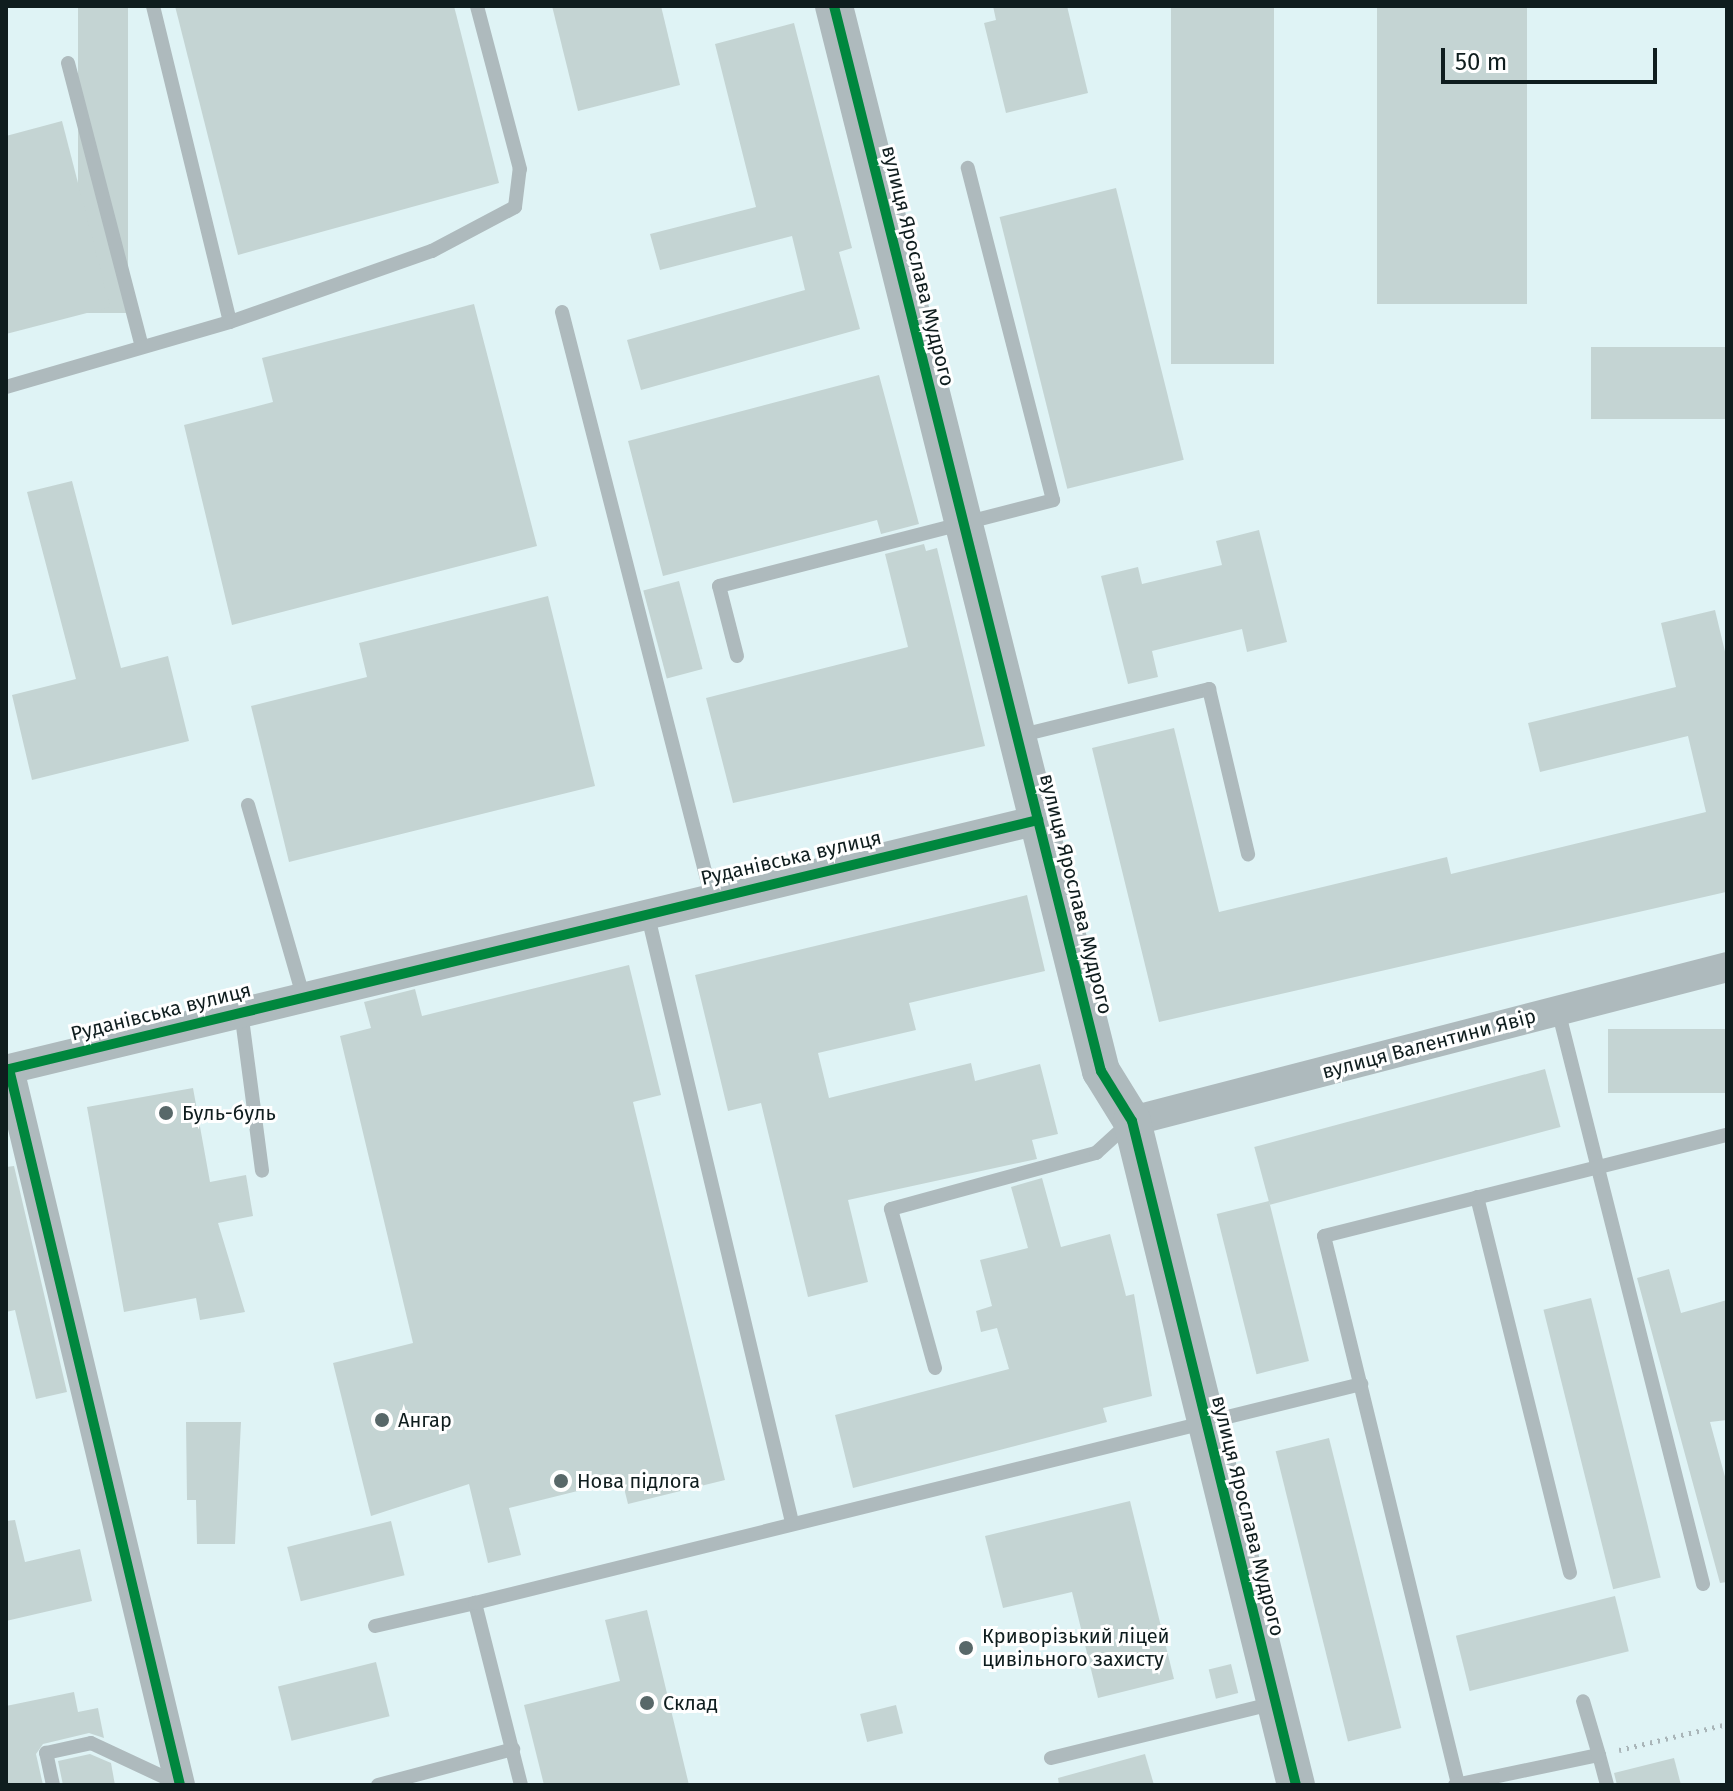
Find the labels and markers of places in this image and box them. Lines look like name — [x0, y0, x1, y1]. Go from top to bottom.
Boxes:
place label: Буль-буль — [182, 1101, 276, 1125]
marker: Буль-буль — [157, 1104, 175, 1122]
place label: Ангар — [398, 1408, 452, 1432]
marker: Ангар — [373, 1411, 391, 1429]
place label: Нова підлога — [577, 1469, 700, 1493]
marker: Нова підлога — [552, 1472, 570, 1490]
place label: Криворізький ліцей цивільного захисту — [982, 1624, 1170, 1671]
marker: Криворізький ліцей цивільного захисту — [957, 1639, 975, 1657]
place label: Склад — [663, 1691, 718, 1715]
marker: Склад — [638, 1694, 656, 1712]

